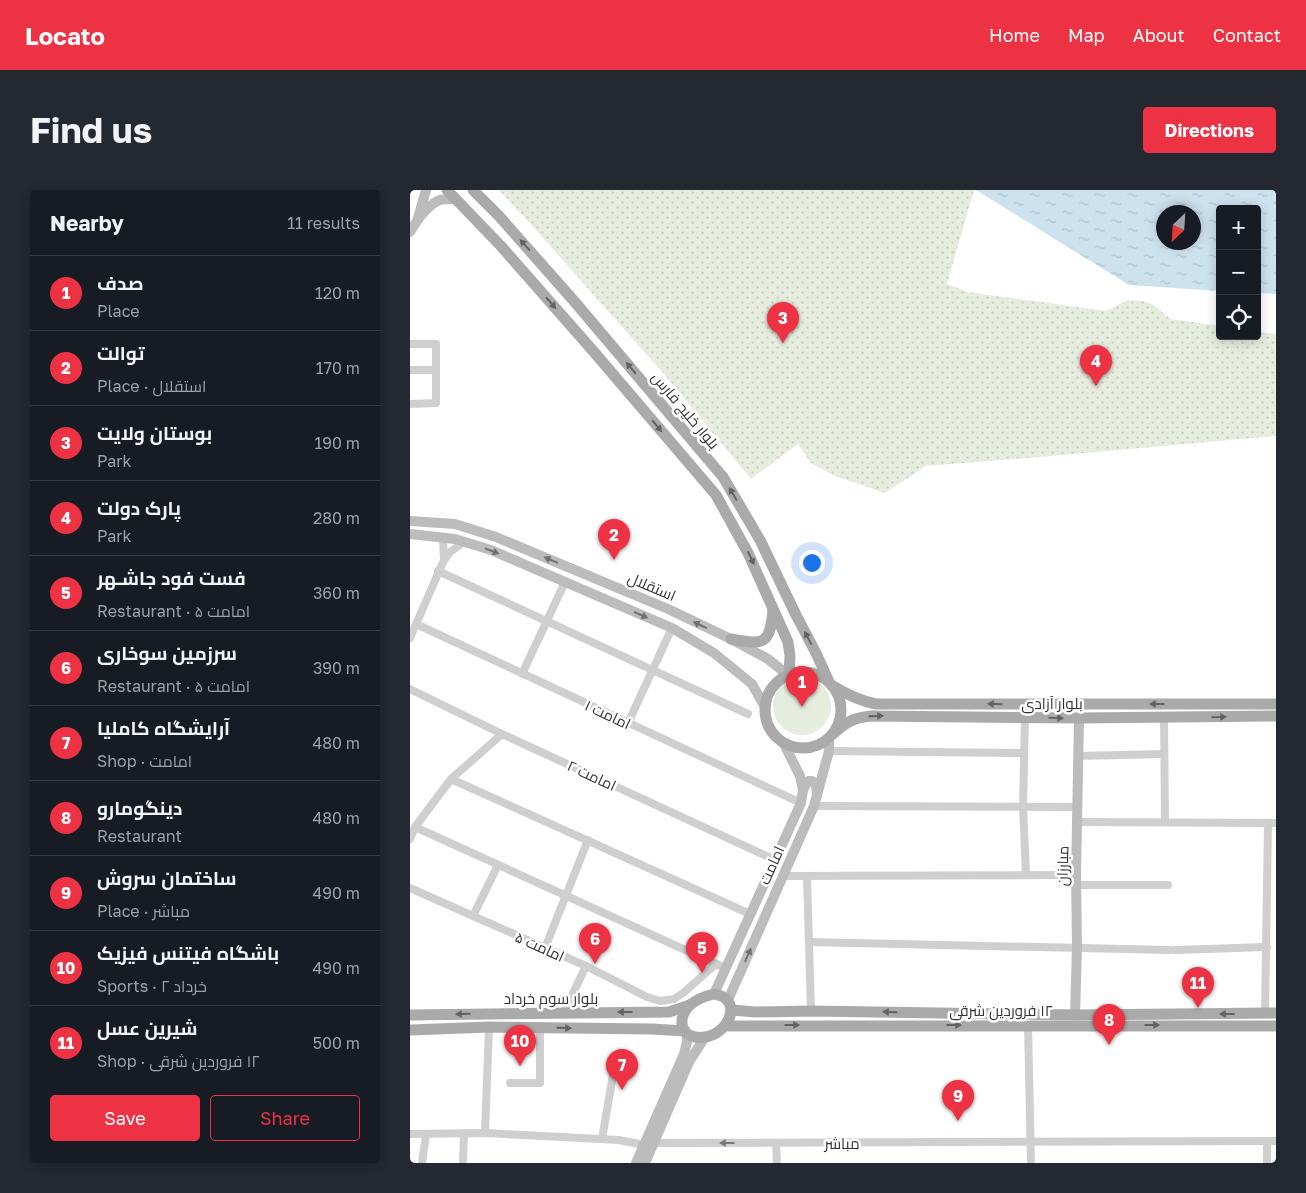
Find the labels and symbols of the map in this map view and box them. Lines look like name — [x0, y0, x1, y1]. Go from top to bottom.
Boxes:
north arrow — [1156, 205, 1201, 250]
one-way arrow — [519, 240, 531, 252]
one-way arrow — [545, 297, 557, 309]
pin: 3 — [767, 302, 799, 343]
pin: 4 — [1080, 345, 1112, 386]
one-way arrow — [626, 362, 637, 374]
street label: بلوار خلیج فارس — [646, 368, 723, 454]
one-way arrow — [652, 420, 663, 433]
one-way arrow — [729, 488, 738, 501]
pin: 2 — [598, 519, 630, 560]
one-way arrow — [484, 548, 499, 555]
your location — [799, 550, 825, 576]
one-way arrow — [747, 551, 755, 565]
one-way arrow — [544, 556, 558, 564]
street label: استقلال — [625, 568, 679, 605]
one-way arrow — [634, 611, 648, 619]
one-way arrow — [693, 620, 707, 628]
one-way arrow — [804, 631, 812, 645]
pin: 1 — [786, 666, 818, 707]
street label: بلوار آزادی — [1021, 694, 1083, 714]
street label: امامت ۱ — [582, 696, 634, 732]
one-way arrow — [987, 700, 1003, 708]
one-way arrow — [1149, 700, 1165, 708]
one-way arrow — [869, 712, 885, 720]
one-way arrow — [1211, 713, 1227, 721]
one-way arrow — [1049, 714, 1065, 722]
street label: امامت ۲ — [565, 756, 619, 794]
street label: امامت — [755, 843, 787, 887]
street label: مبارزان — [1053, 846, 1073, 886]
pin: 6 — [579, 923, 611, 964]
street label: امامت ۵ — [513, 927, 567, 965]
pin: 5 — [686, 932, 718, 973]
one-way arrow — [744, 948, 752, 962]
pin: 11 — [1182, 967, 1214, 1008]
street label: بلوار سوم خرداد — [504, 989, 598, 1009]
street label: ١٢ فروردین شرقی — [949, 1001, 1053, 1021]
pin: 8 — [1093, 1004, 1125, 1045]
one-way arrow — [617, 1008, 633, 1016]
one-way arrow — [882, 1008, 898, 1016]
one-way arrow — [455, 1010, 471, 1018]
one-way arrow — [1219, 1010, 1235, 1018]
one-way arrow — [784, 1021, 800, 1029]
one-way arrow — [947, 1021, 963, 1029]
one-way arrow — [1144, 1021, 1160, 1029]
one-way arrow — [556, 1024, 572, 1032]
pin: 10 — [504, 1025, 536, 1066]
pin: 7 — [606, 1049, 638, 1090]
pin: 9 — [942, 1080, 974, 1121]
street label: مباشر — [823, 1134, 860, 1153]
one-way arrow — [719, 1139, 735, 1147]

